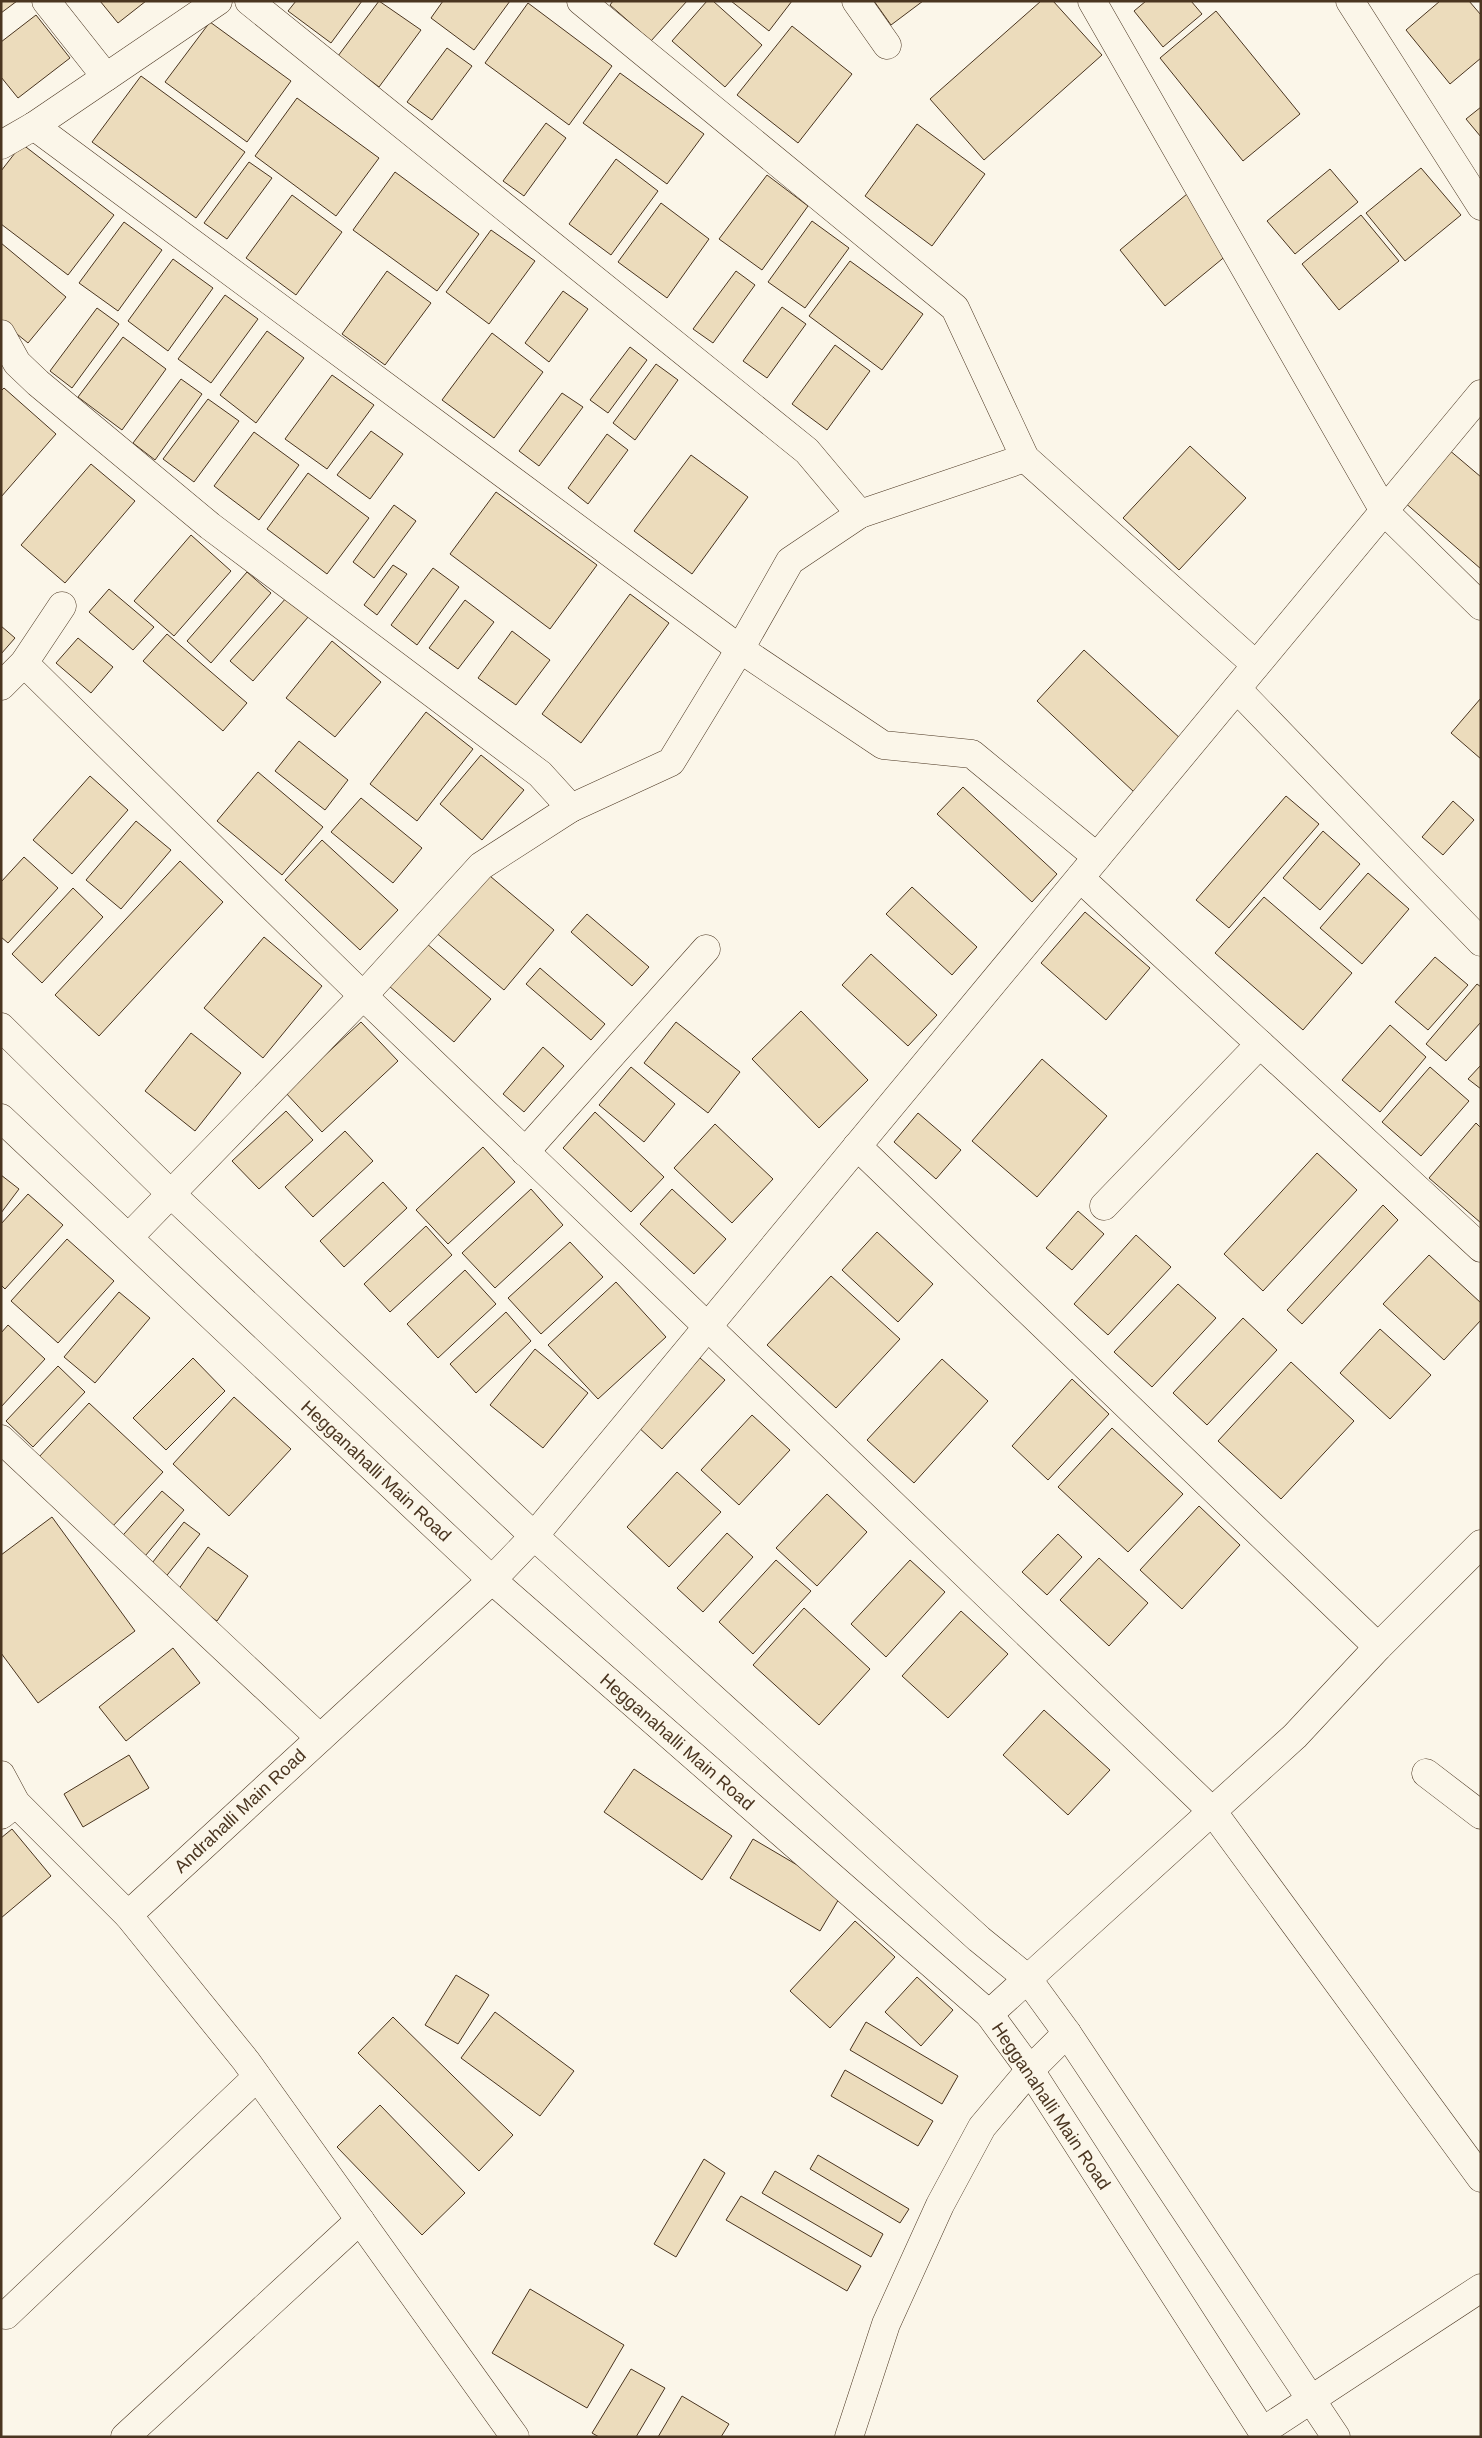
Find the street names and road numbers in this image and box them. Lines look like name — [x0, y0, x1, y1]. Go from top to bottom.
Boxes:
street label: Hegganahalli Main Road — [297, 1396, 455, 1546]
street label: Hegganahalli Main Road — [596, 1670, 758, 1814]
street label: Andrahalli Main Road — [170, 1745, 310, 1877]
street label: Hegganahalli Main Road — [988, 2019, 1114, 2193]

